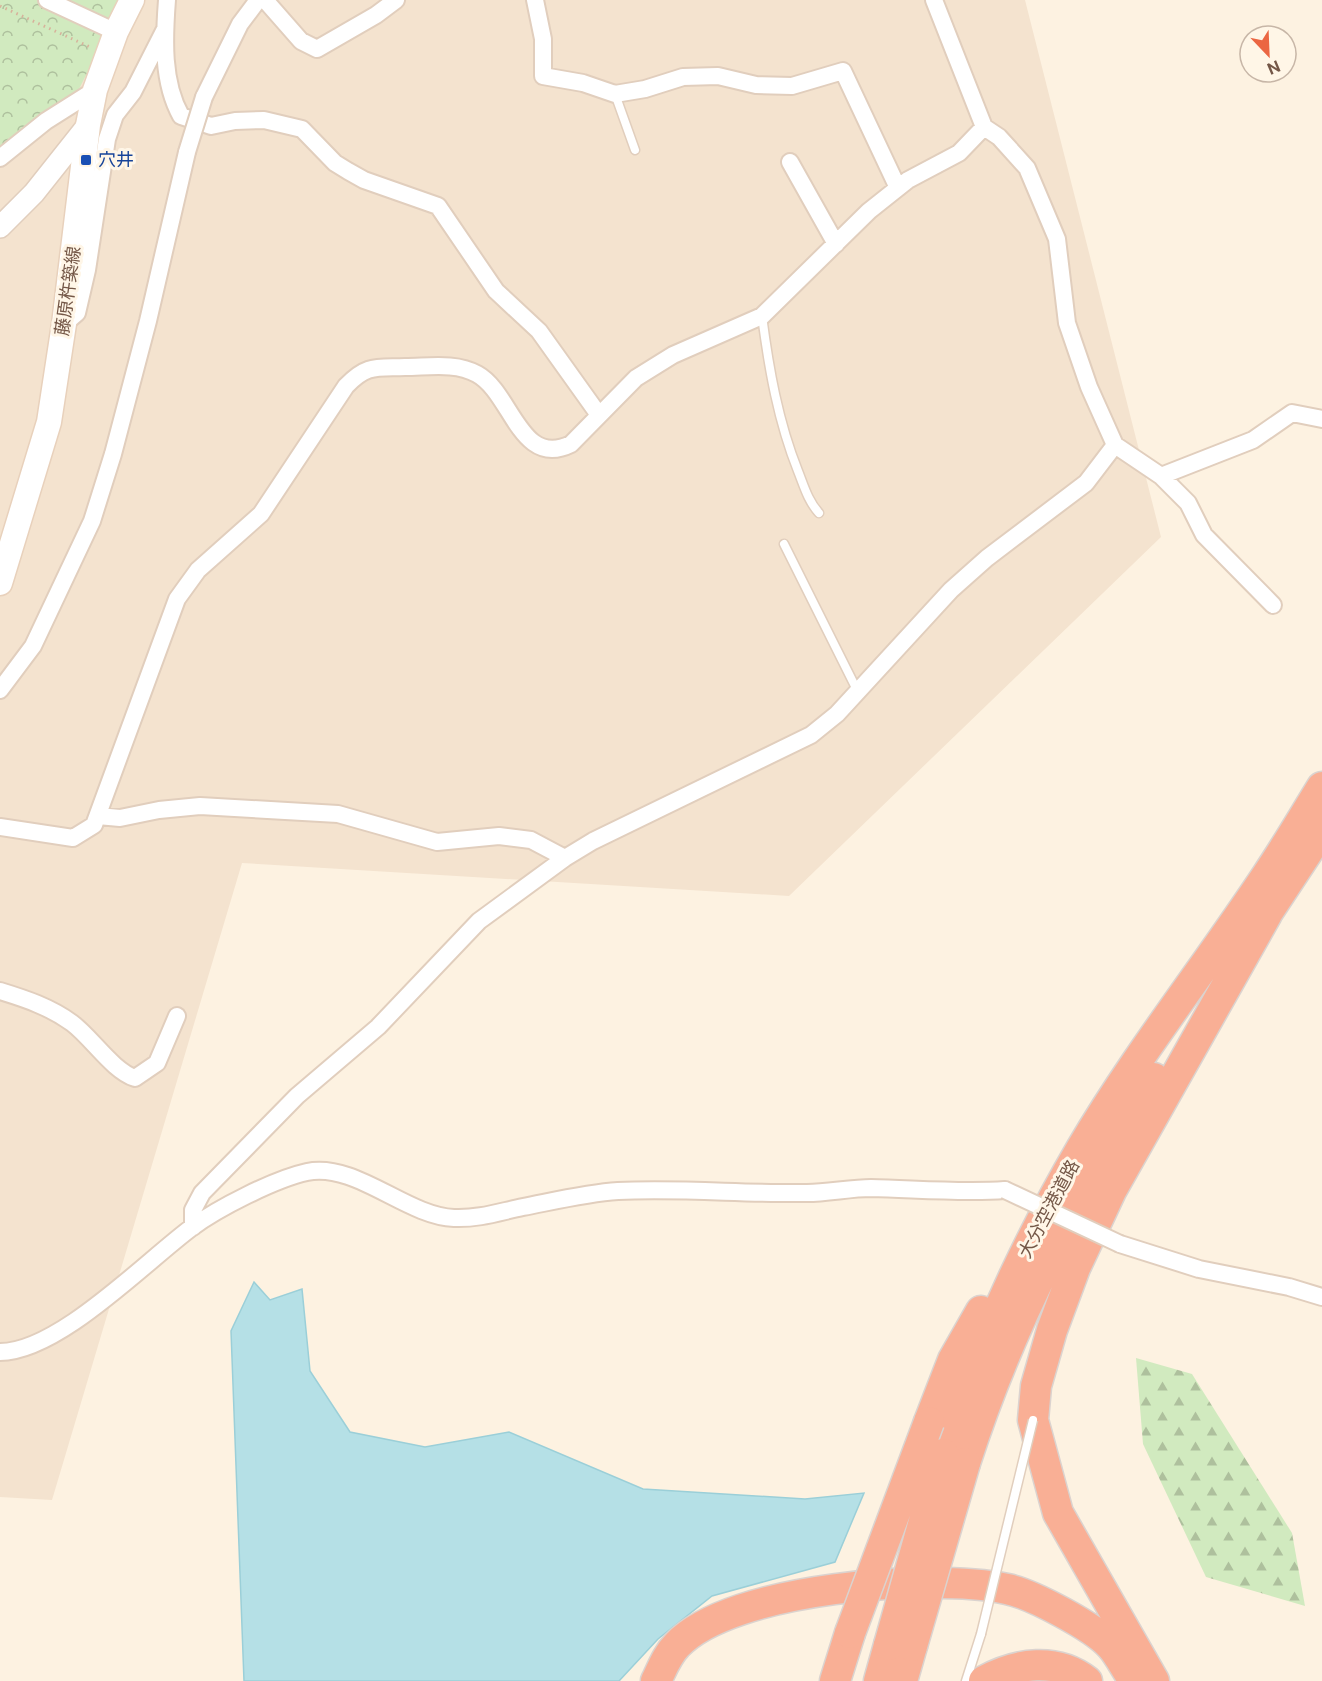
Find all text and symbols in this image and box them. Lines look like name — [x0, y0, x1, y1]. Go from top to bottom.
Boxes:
north arrow — [1238, 24, 1298, 84]
text: N — [1264, 56, 1283, 79]
place label: 穴井 — [98, 149, 134, 170]
marker: 穴井 — [79, 153, 93, 167]
street label: 藤原杵築線 — [51, 245, 84, 337]
street label: 大分空港道路 — [1014, 1156, 1083, 1261]

